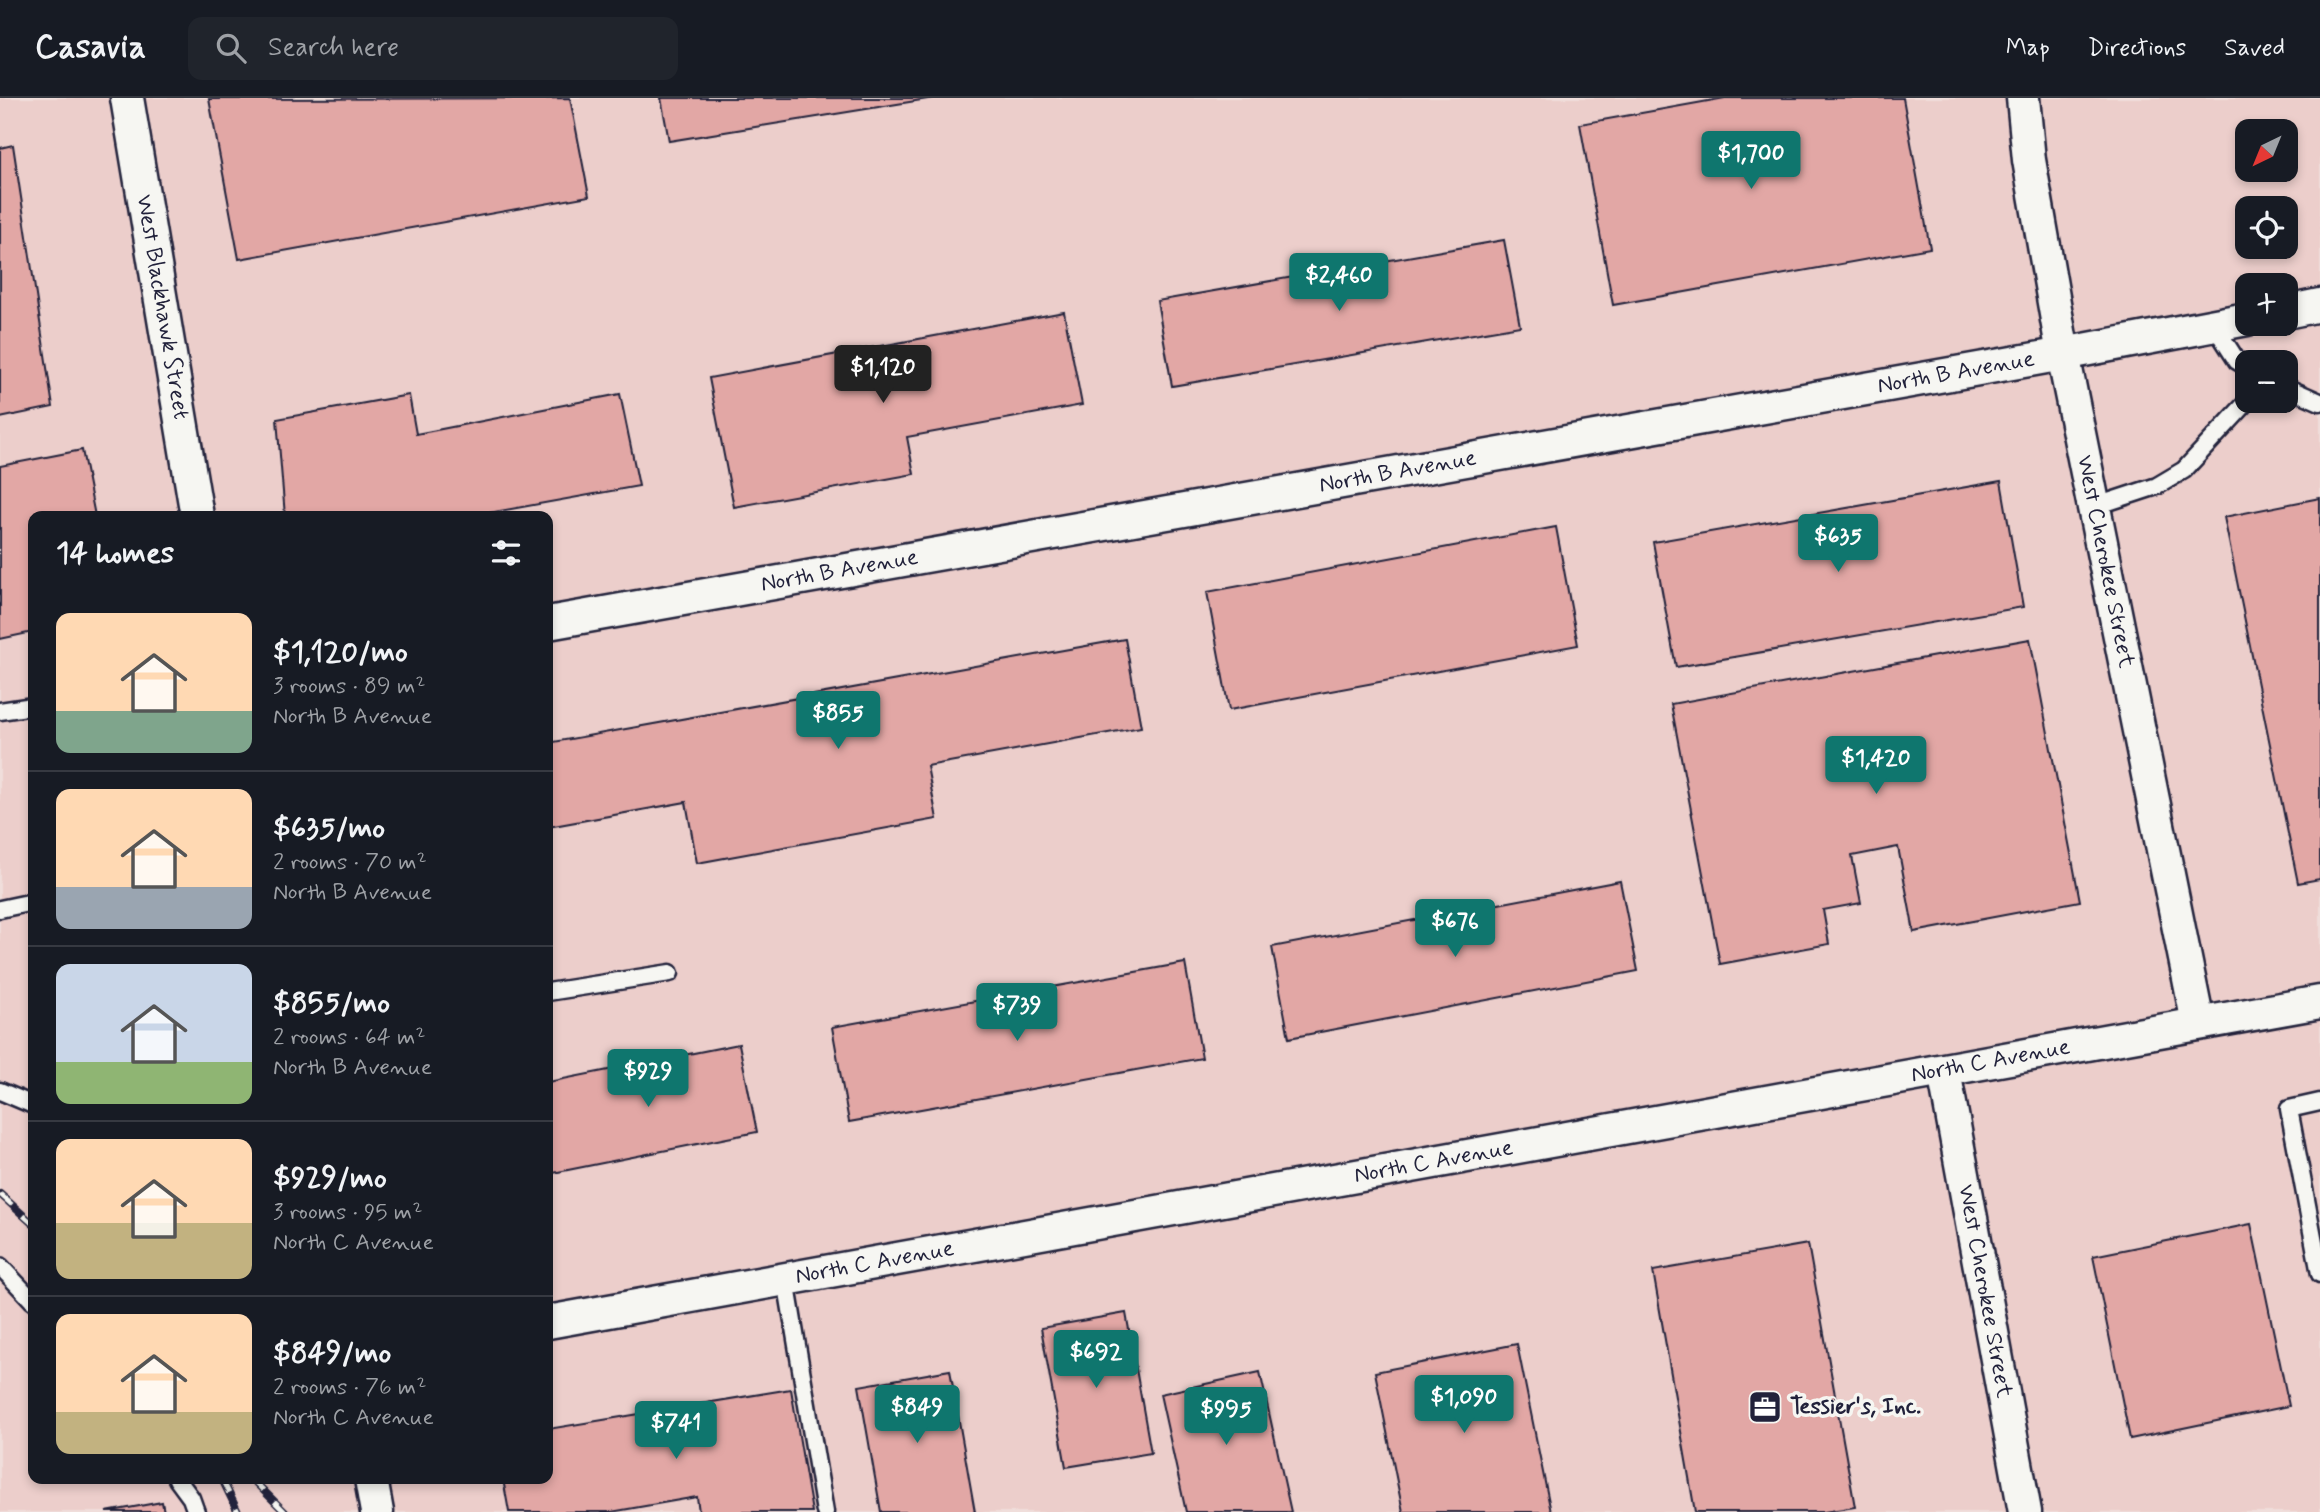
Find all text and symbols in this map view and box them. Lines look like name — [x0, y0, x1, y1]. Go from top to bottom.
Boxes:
search box — [188, 17, 678, 80]
text: Casavia — [35, 26, 146, 70]
icon: search — [212, 29, 250, 67]
text: Search here — [268, 31, 399, 65]
text: Map — [2006, 33, 2050, 64]
text: Directions — [2088, 33, 2186, 64]
text: Saved — [2224, 33, 2285, 64]
north arrow — [2235, 119, 2298, 182]
map controls — [2235, 119, 2298, 413]
pin: $1,700 — [1694, 132, 1808, 191]
text: $1,700 — [1717, 139, 1785, 169]
street label: West Blackhawk Street — [128, 193, 196, 422]
button: locate — [2235, 196, 2298, 259]
pin: $2,460 — [1282, 254, 1396, 313]
text: $2,460 — [1305, 261, 1373, 291]
button: + — [2235, 273, 2298, 336]
street label: North B Avenue — [1875, 344, 2037, 402]
pin: $1,120 — [826, 345, 940, 405]
button: − — [2235, 350, 2298, 413]
text: $1,120 — [850, 353, 916, 383]
street label: North B Avenue — [1317, 443, 1479, 501]
street label: West Cherokee Street — [2069, 453, 2141, 671]
pin: $635 — [1797, 514, 1879, 574]
text: $635 — [1814, 522, 1862, 552]
text: 14 homes — [56, 534, 174, 573]
icon: filters — [487, 534, 525, 572]
street label: North B Avenue — [759, 543, 920, 600]
text: $1,120/mo — [273, 633, 408, 672]
icon: home — [112, 641, 196, 725]
text: 3 rooms · 89 m² — [273, 672, 425, 702]
pin: $855 — [797, 692, 879, 751]
text: $855 — [812, 699, 864, 729]
text: North B Avenue — [273, 702, 432, 732]
pin: $1,420 — [1819, 736, 1933, 796]
text: $1,420 — [1841, 744, 1911, 774]
text: $635/mo — [273, 809, 385, 848]
icon: home — [112, 817, 196, 901]
text: 2 rooms · 70 m² — [273, 848, 427, 878]
text: North B Avenue — [273, 878, 432, 908]
pin: $676 — [1414, 900, 1496, 959]
text: $676 — [1431, 907, 1479, 937]
text: $855/mo — [273, 984, 390, 1023]
pin: $739 — [976, 984, 1058, 1043]
text: $739 — [992, 991, 1042, 1021]
icon: home — [112, 992, 196, 1076]
text: 2 rooms · 64 m² — [273, 1023, 425, 1053]
street label: North C Avenue — [1909, 1032, 2072, 1091]
pin: $929 — [607, 1049, 689, 1109]
text: North B Avenue — [273, 1053, 432, 1083]
text: $929 — [623, 1057, 673, 1087]
street label: North C Avenue — [1352, 1133, 1515, 1191]
text: $929/mo — [273, 1159, 387, 1198]
icon: home — [112, 1167, 196, 1251]
street label: West Cherokee Street — [1950, 1182, 2019, 1401]
text: 3 rooms · 95 m² — [273, 1198, 422, 1228]
text: North C Avenue — [273, 1228, 434, 1258]
street label: North C Avenue — [793, 1234, 957, 1292]
pin: $692 — [1055, 1330, 1137, 1390]
text: $849/mo — [273, 1334, 391, 1373]
text: $692 — [1070, 1338, 1122, 1368]
icon: home — [112, 1342, 196, 1426]
text: 2 rooms · 76 m² — [273, 1373, 426, 1403]
pin: $1,090 — [1407, 1376, 1521, 1435]
text: $1,090 — [1431, 1383, 1497, 1413]
pin: $849 — [876, 1386, 958, 1445]
pin: $995 — [1185, 1388, 1267, 1447]
office icon: Tessier's, Inc. — [1746, 1388, 1784, 1426]
place label: Tessier's, Inc. — [1790, 1392, 1921, 1422]
text: $849 — [891, 1393, 943, 1423]
text: $995 — [1200, 1395, 1252, 1425]
pin: $741 — [635, 1402, 717, 1461]
text: North C Avenue — [273, 1403, 434, 1433]
text: $741 — [651, 1409, 701, 1439]

